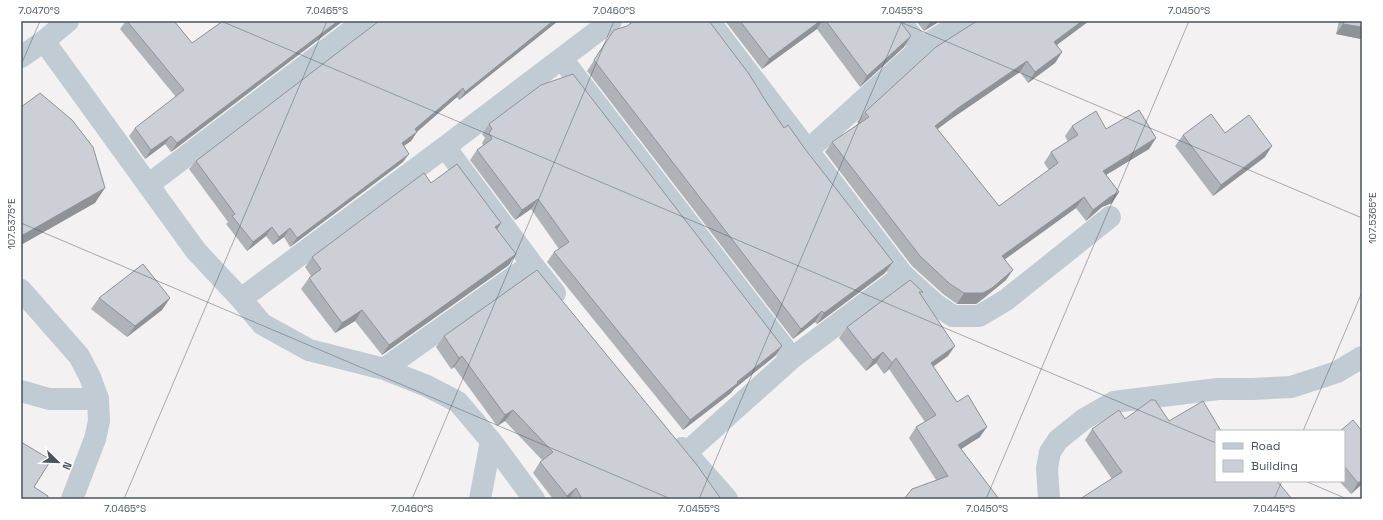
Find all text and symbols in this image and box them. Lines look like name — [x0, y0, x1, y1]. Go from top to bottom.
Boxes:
text: 7.0470°S — [18, 4, 60, 17]
text: 7.0465°S — [306, 4, 348, 17]
text: 7.0460°S — [593, 4, 635, 17]
text: 7.0455°S — [881, 4, 923, 17]
text: 7.0450°S — [1168, 4, 1210, 17]
text: 107.5365°E — [1366, 192, 1379, 244]
text: 107.5375°E — [5, 198, 18, 250]
legend — [1215, 430, 1345, 482]
text: Road — [1251, 438, 1280, 454]
north arrow — [38, 442, 78, 482]
text: Building — [1251, 458, 1298, 474]
text: N — [59, 460, 75, 472]
text: 7.0465°S — [104, 502, 146, 515]
text: 7.0460°S — [391, 502, 433, 515]
text: 7.0455°S — [678, 502, 720, 515]
text: 7.0450°S — [966, 502, 1008, 515]
text: 7.0445°S — [1253, 502, 1295, 515]

